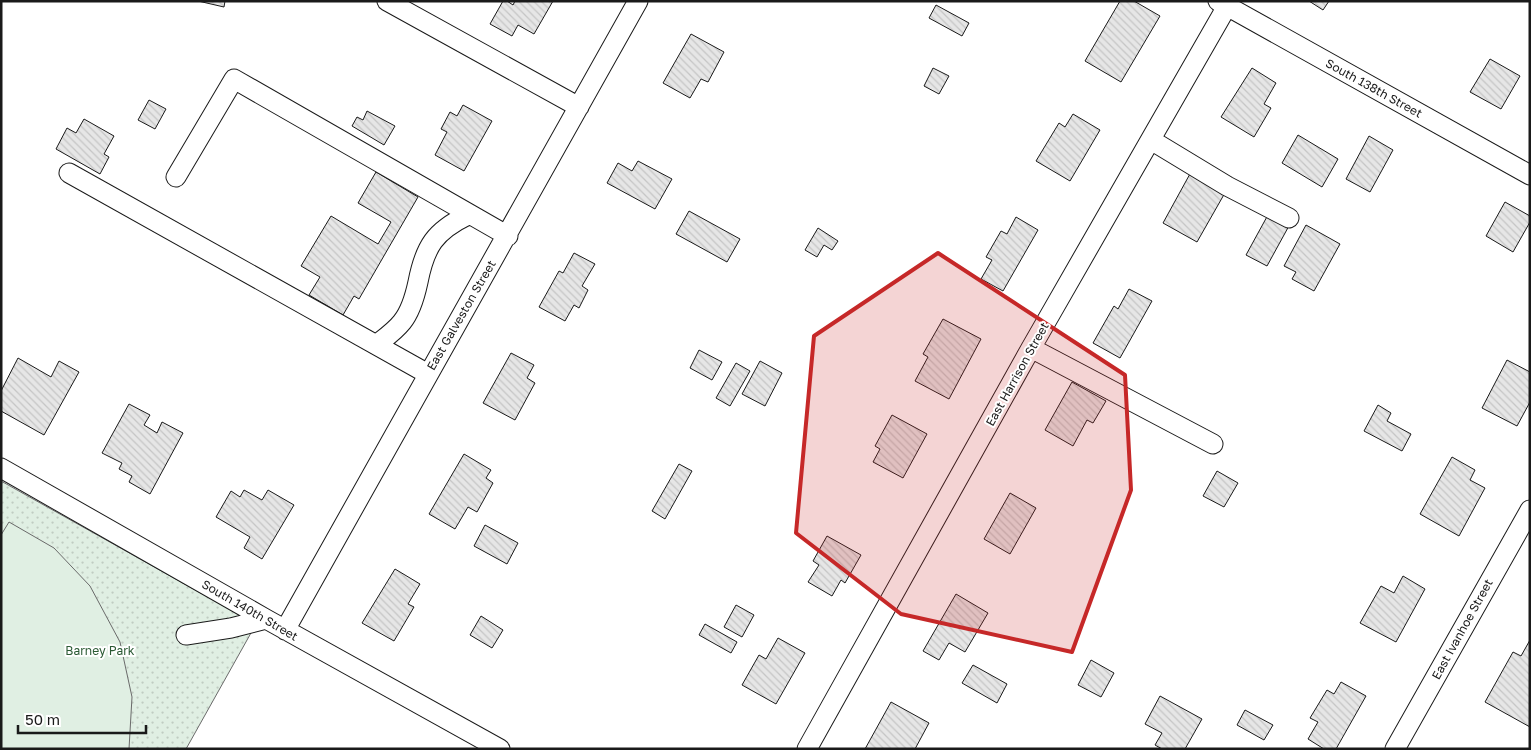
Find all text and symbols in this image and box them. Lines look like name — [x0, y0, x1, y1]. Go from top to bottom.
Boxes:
street label: South 138th Street — [1323, 55, 1425, 121]
street label: East Galveston Street — [423, 257, 499, 373]
street label: East Harrison Street — [982, 319, 1052, 428]
street label: South 140th Street — [199, 576, 301, 644]
street label: East Ivanhoe Street — [1428, 576, 1496, 682]
park label: Barney Park — [65, 643, 135, 658]
scale bar — [18, 702, 145, 734]
text: 50 m — [25, 710, 60, 728]

